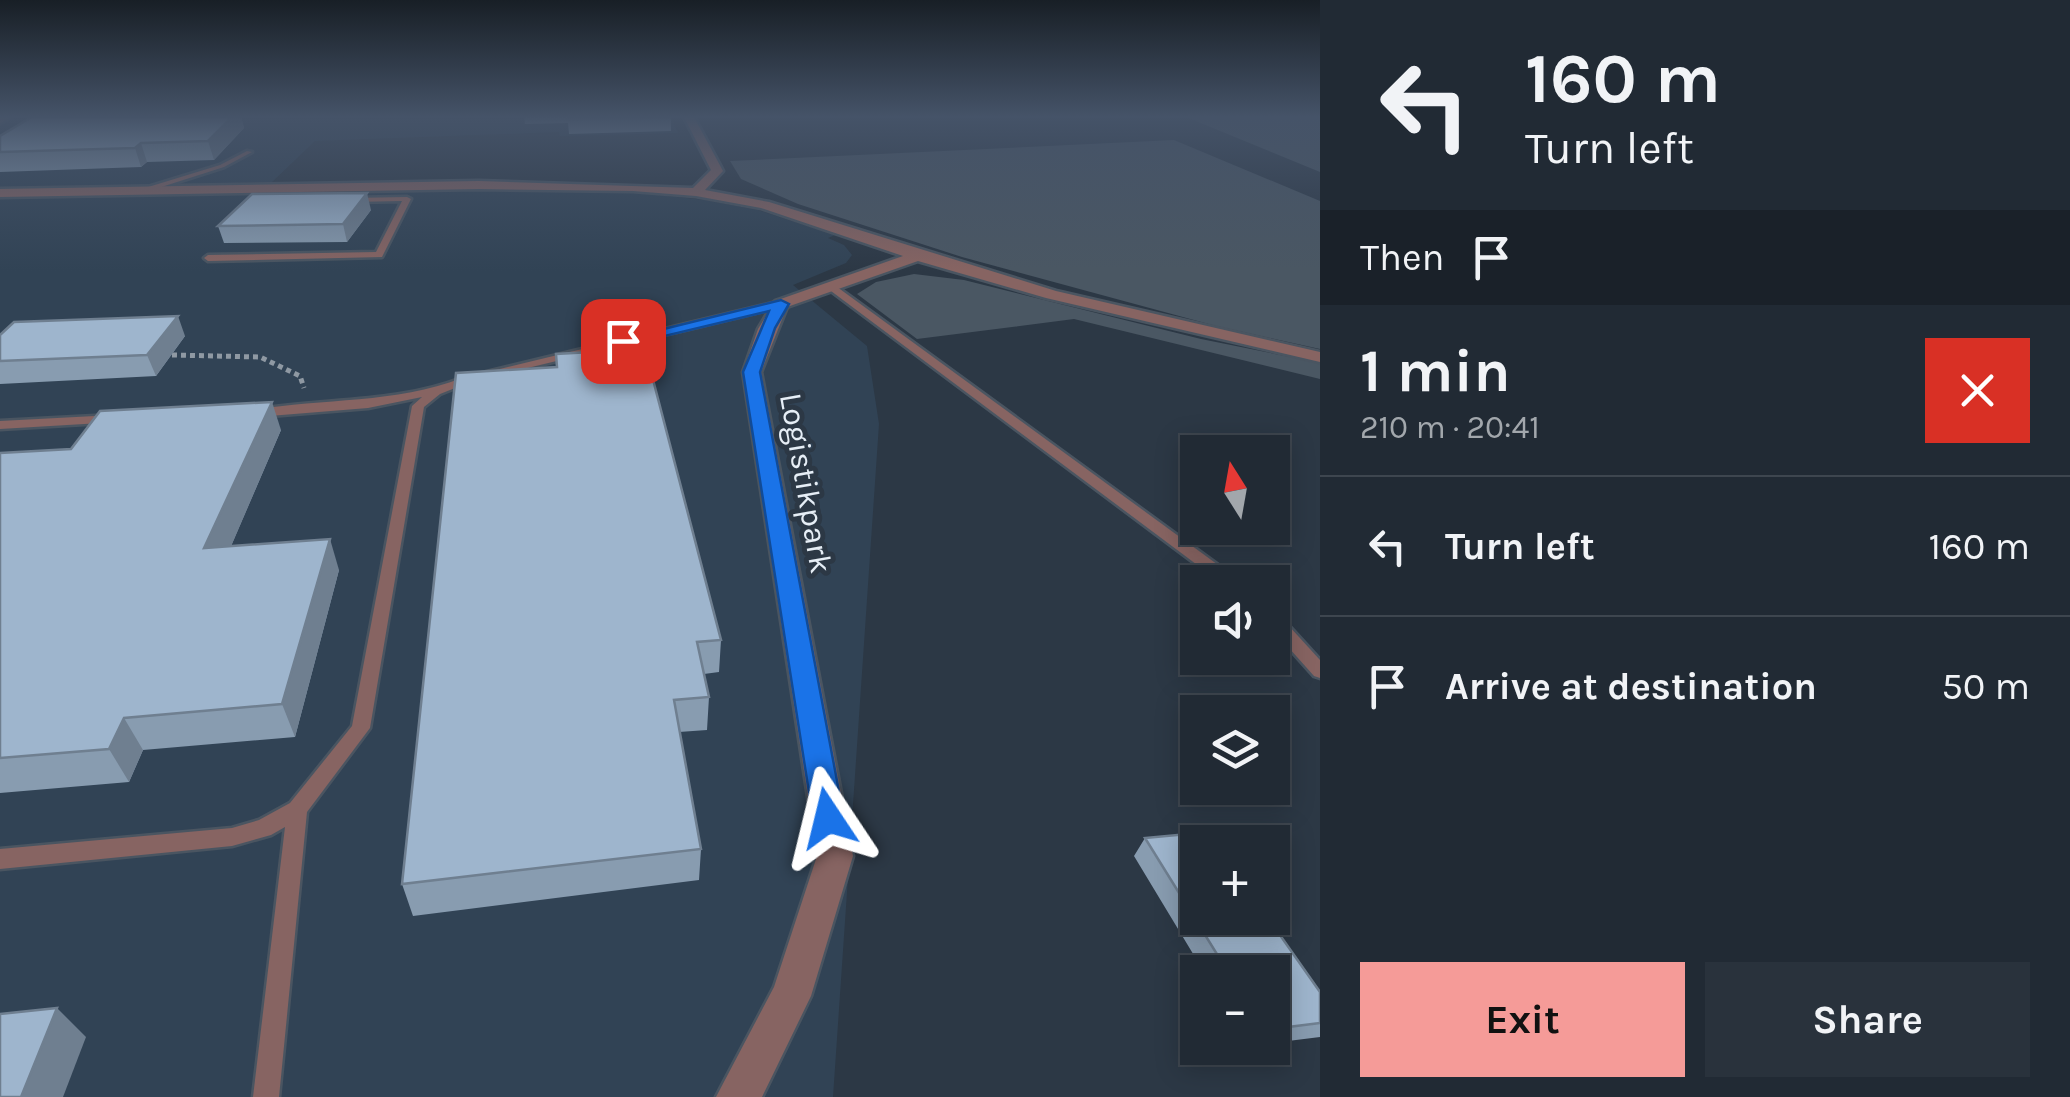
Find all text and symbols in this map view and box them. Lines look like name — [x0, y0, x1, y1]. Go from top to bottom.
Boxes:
text: 160 m — [1525, 38, 1721, 120]
icon: left — [1360, 40, 1490, 170]
text: Turn left — [1525, 122, 1694, 174]
icon: arrive — [1464, 230, 1519, 285]
text: Then — [1360, 235, 1444, 280]
pin — [581, 299, 666, 384]
icon: arrive — [596, 314, 651, 369]
text: 1 min — [1360, 336, 1511, 406]
button: close — [1925, 338, 2030, 443]
street label: Logistikpark — [772, 390, 840, 576]
text: 210 m · 20:41 — [1360, 409, 1540, 446]
north arrow — [1180, 435, 1290, 545]
map controls — [1180, 435, 1290, 1065]
icon: left — [1360, 519, 1415, 574]
text: Turn left — [1445, 524, 1595, 569]
text: 160 m — [1929, 524, 2030, 569]
button: sound — [1180, 565, 1290, 675]
icon: arrive — [1360, 659, 1415, 714]
text: Arrive at destination — [1445, 664, 1817, 709]
text: 50 m — [1941, 664, 2030, 709]
button: layers — [1180, 695, 1290, 805]
position arrow — [776, 766, 880, 870]
button: + — [1180, 825, 1290, 935]
button: − — [1180, 955, 1290, 1065]
button: Exit — [1360, 962, 1685, 1077]
button: Share — [1705, 962, 2030, 1077]

